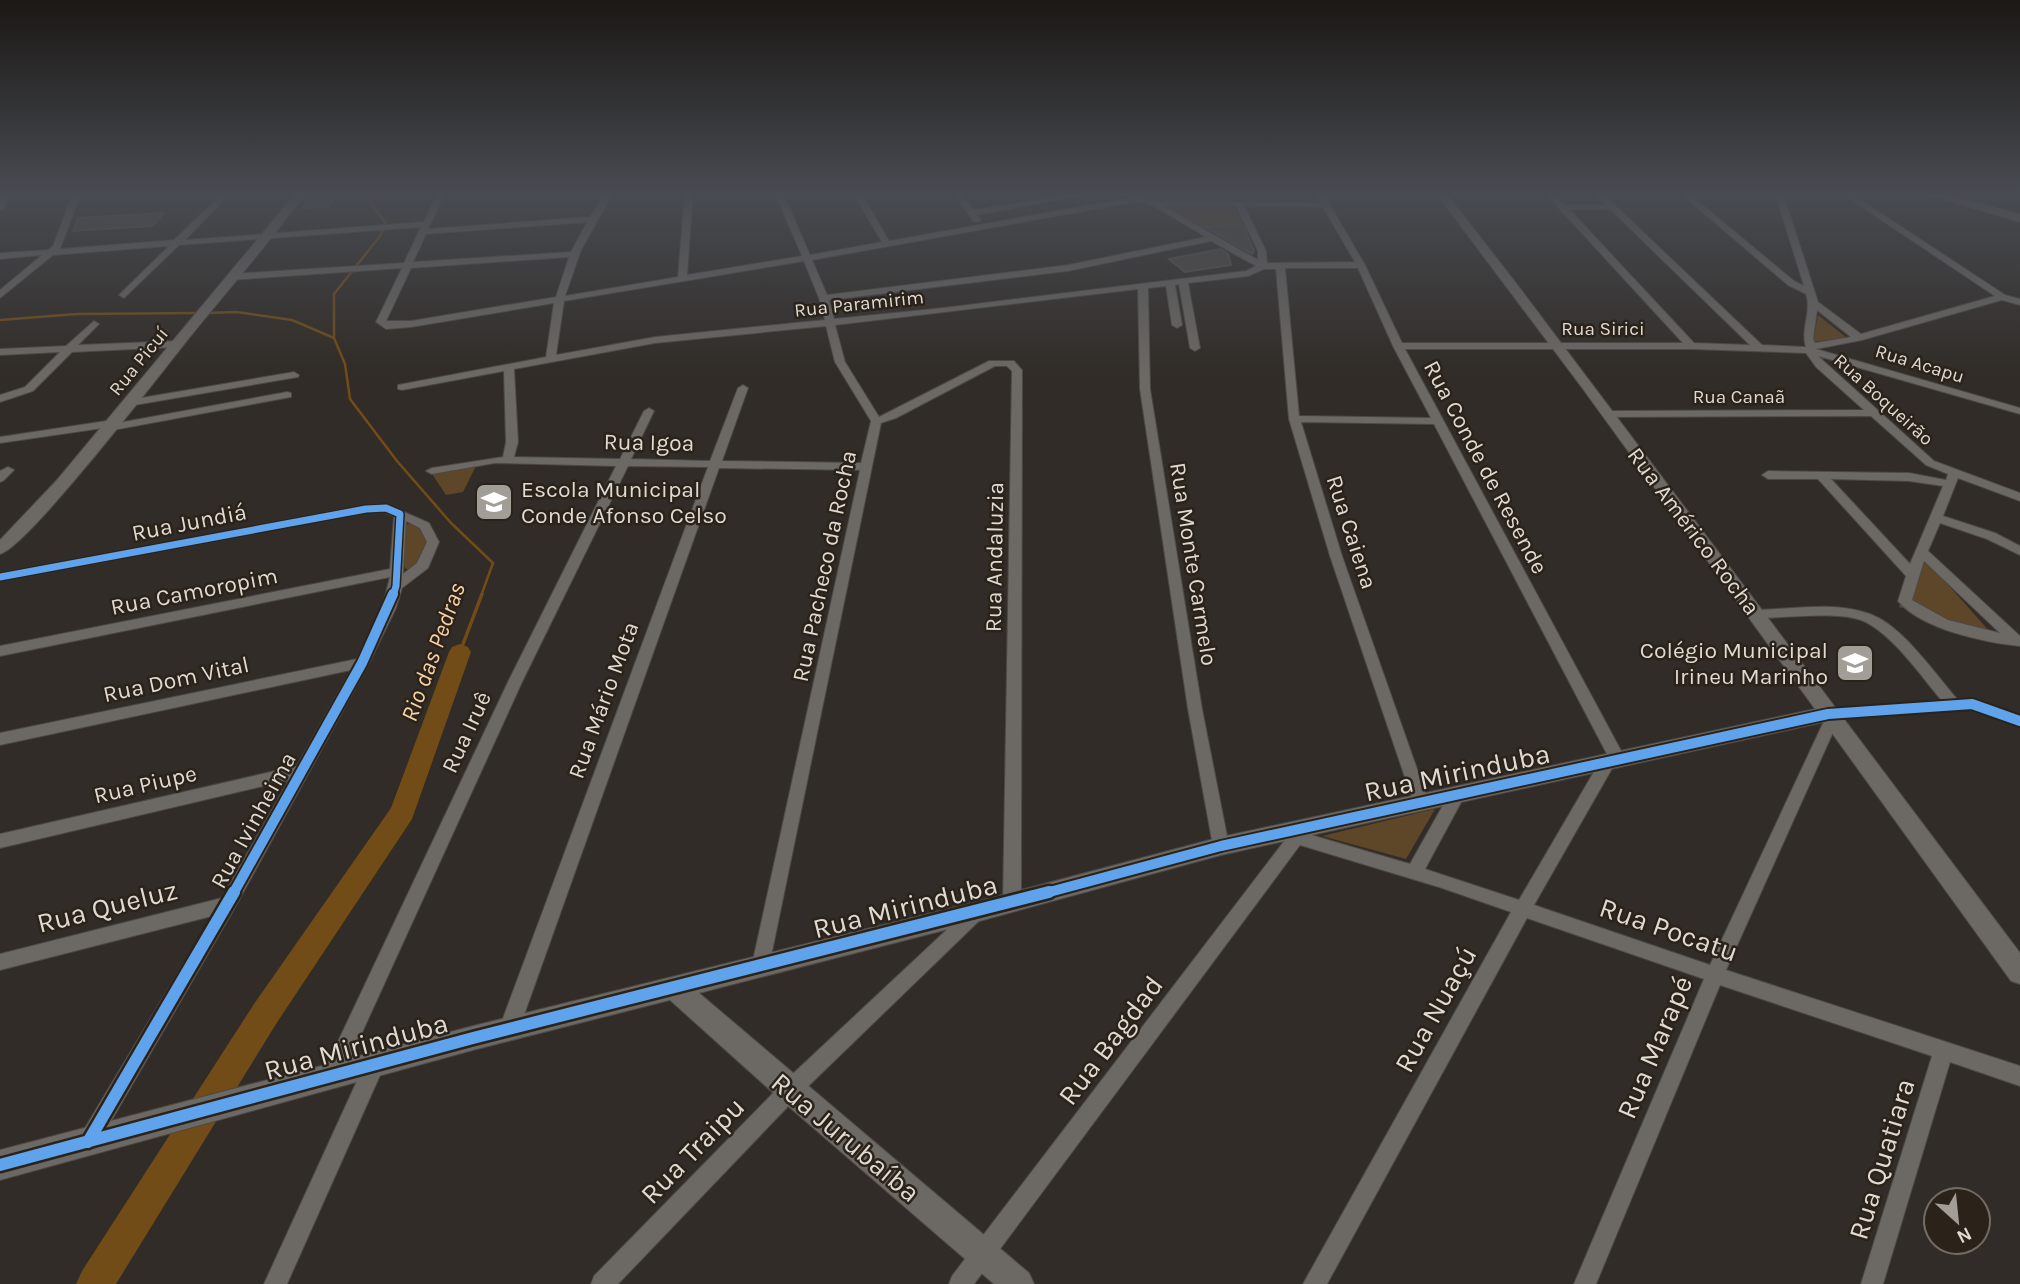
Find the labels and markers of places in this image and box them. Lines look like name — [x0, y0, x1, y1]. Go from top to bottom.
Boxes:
place label: Escola Municipal Conde Afonso Celso — [521, 476, 727, 529]
school or university icon: Escola Municipal Conde Afonso Celso — [473, 481, 515, 523]
place label: Colégio Municipal Irineu Marinho — [1640, 637, 1828, 690]
school or university icon: Colégio Municipal Irineu Marinho — [1834, 642, 1876, 684]

